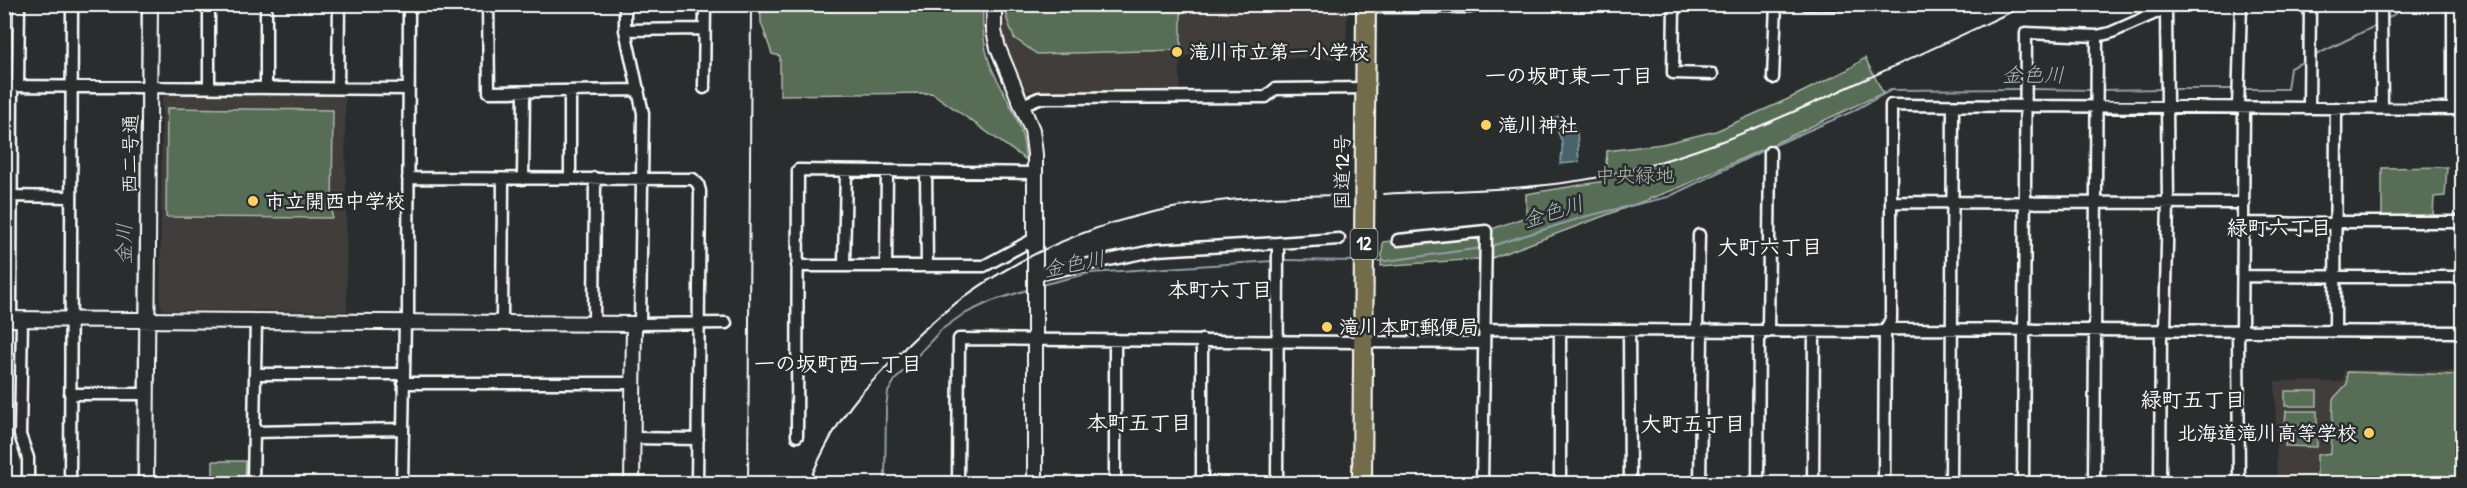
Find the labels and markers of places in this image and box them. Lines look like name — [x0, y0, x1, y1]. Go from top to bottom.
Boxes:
place label: 滝川市立第一小学校 — [1189, 38, 1369, 65]
marker: 滝川市立第一小学校 — [1170, 45, 1184, 59]
place label: 滝川神社 — [1498, 111, 1578, 138]
marker: 滝川神社 — [1479, 118, 1493, 132]
place label: 市立開西中学校 — [265, 187, 405, 214]
marker: 市立開西中学校 — [246, 194, 260, 208]
place label: 滝川本町郵便局 — [1339, 313, 1479, 340]
marker: 滝川本町郵便局 — [1320, 320, 1334, 334]
place label: 北海道滝川高等学校 — [2177, 419, 2357, 446]
marker: 北海道滝川高等学校 — [2362, 426, 2376, 440]

